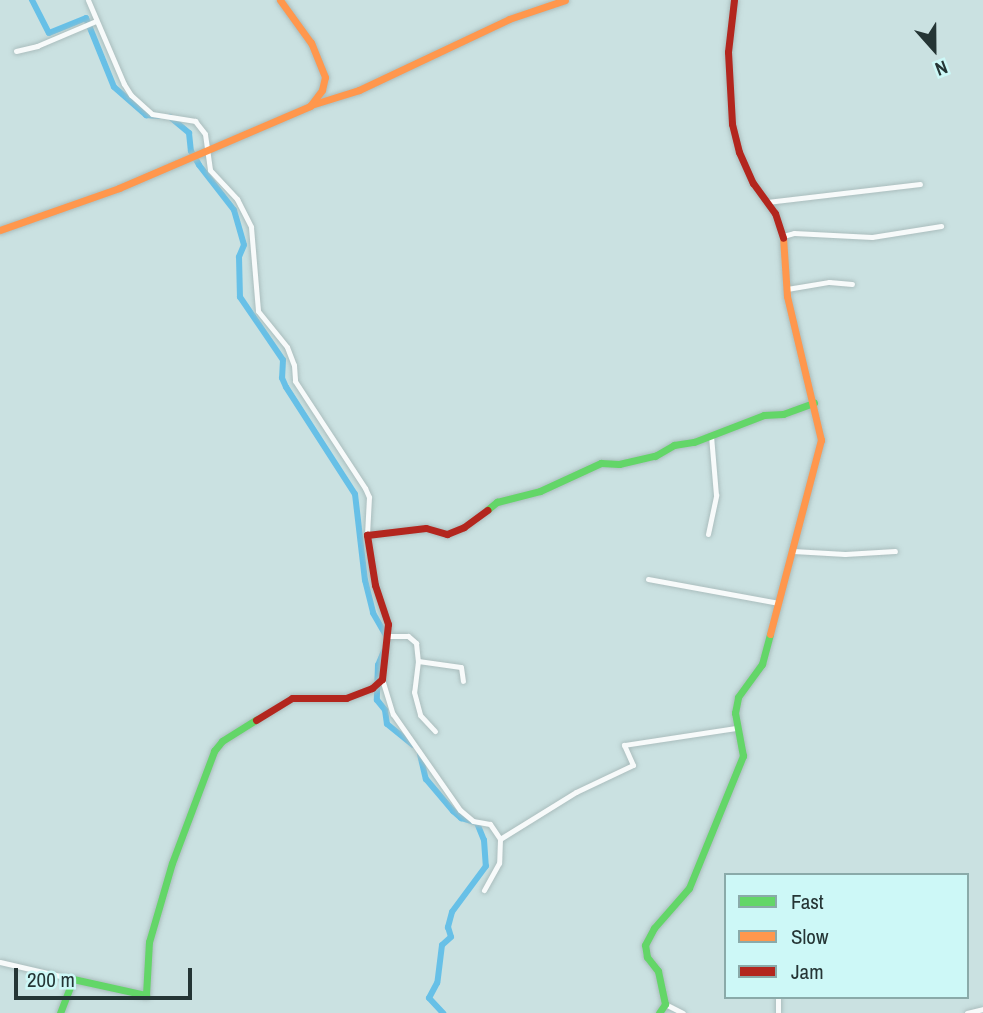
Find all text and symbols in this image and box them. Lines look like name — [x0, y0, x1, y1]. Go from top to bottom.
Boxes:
north arrow — [899, 14, 969, 84]
text: N — [932, 54, 951, 83]
legend — [724, 873, 969, 999]
text: Fast — [791, 887, 824, 916]
text: Slow — [791, 922, 828, 951]
scale bar — [18, 954, 196, 998]
text: Jam — [791, 957, 824, 986]
text: 200 m — [27, 965, 75, 994]

